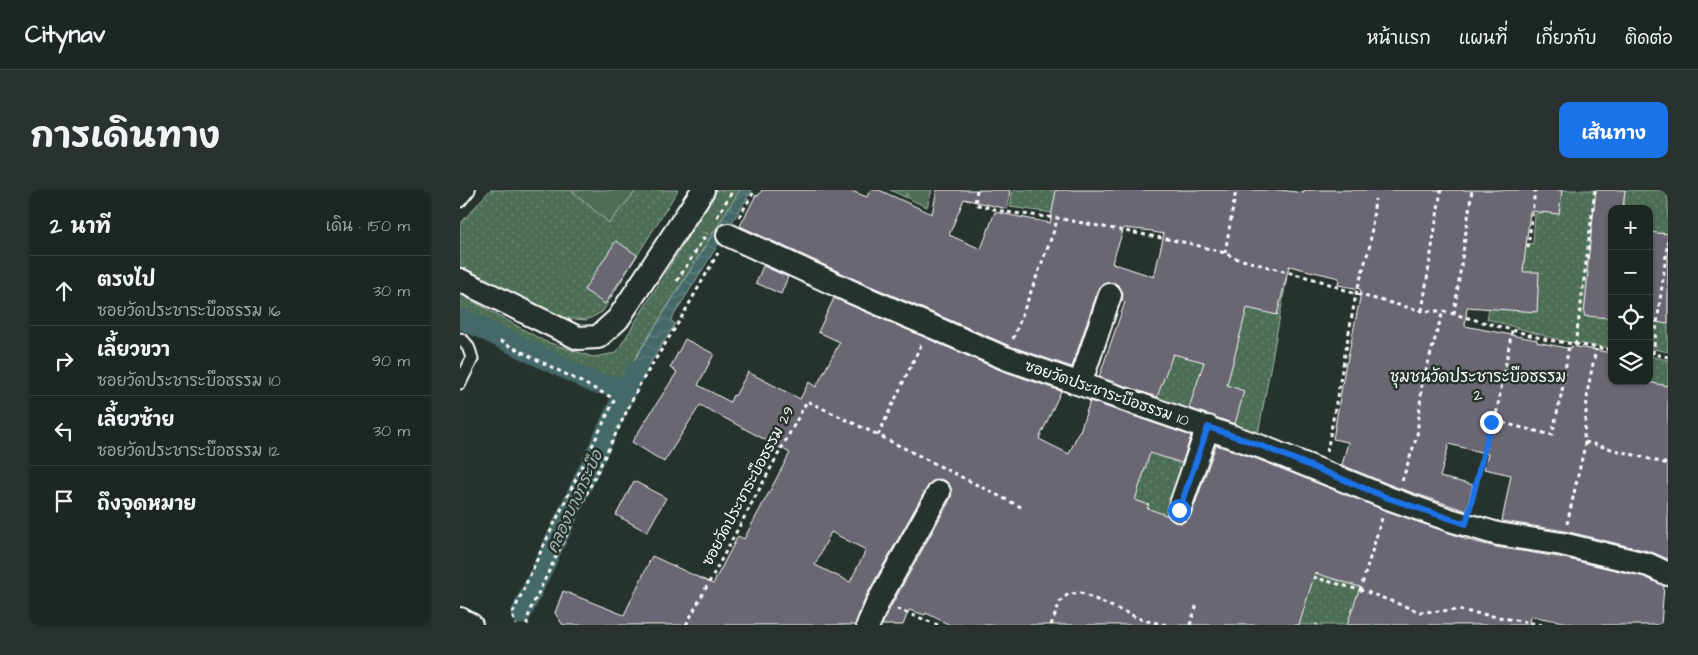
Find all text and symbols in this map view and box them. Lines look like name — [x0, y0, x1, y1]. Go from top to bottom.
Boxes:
text: Citynav — [25, 18, 105, 52]
text: หน้าแรก — [1367, 26, 1431, 51]
text: แผนที่ — [1459, 26, 1507, 51]
text: เกี่ยวกับ — [1535, 26, 1597, 51]
text: ติดต่อ — [1625, 26, 1673, 51]
button: เส้นทาง — [1559, 102, 1668, 158]
text: การเดินทาง — [30, 112, 220, 161]
map controls — [1608, 205, 1653, 385]
button: + — [1608, 205, 1653, 250]
text: 2 นาที — [50, 212, 111, 241]
text: เดิน · 150 m — [326, 215, 410, 237]
button: − — [1608, 250, 1653, 295]
text: ตรงไป — [97, 267, 155, 294]
icon: ahead — [50, 277, 78, 305]
text: 30 m — [373, 280, 410, 302]
button: locate — [1608, 295, 1653, 340]
text: ซอยวัดประชาระบือธรรม 16 — [97, 300, 281, 322]
text: เลี้ยวขวา — [97, 337, 170, 364]
button: layers — [1608, 340, 1653, 385]
icon: right — [50, 347, 78, 375]
text: 90 m — [372, 350, 410, 372]
street label: ซอยวัดประชาระบือธรรม 10 — [1022, 355, 1192, 432]
district label: ชุมชนวัดประชาระบือธรรม 2 — [1390, 365, 1566, 406]
text: ซอยวัดประชาระบือธรรม 10 — [97, 370, 281, 392]
street label: ซอยวัดประชาระบือธรรม 29 — [697, 403, 800, 570]
text: เลี้ยวซ้าย — [97, 407, 174, 434]
route end — [1480, 411, 1503, 434]
icon: left — [50, 417, 78, 445]
text: 30 m — [373, 420, 410, 442]
text: ซอยวัดประชาระบือธรรม 12 — [97, 440, 280, 462]
water label: คลองบางกระบือ — [542, 445, 609, 556]
icon: arrive — [50, 487, 78, 515]
text: ถึงจุดหมาย — [97, 491, 196, 518]
route start — [1168, 499, 1191, 522]

